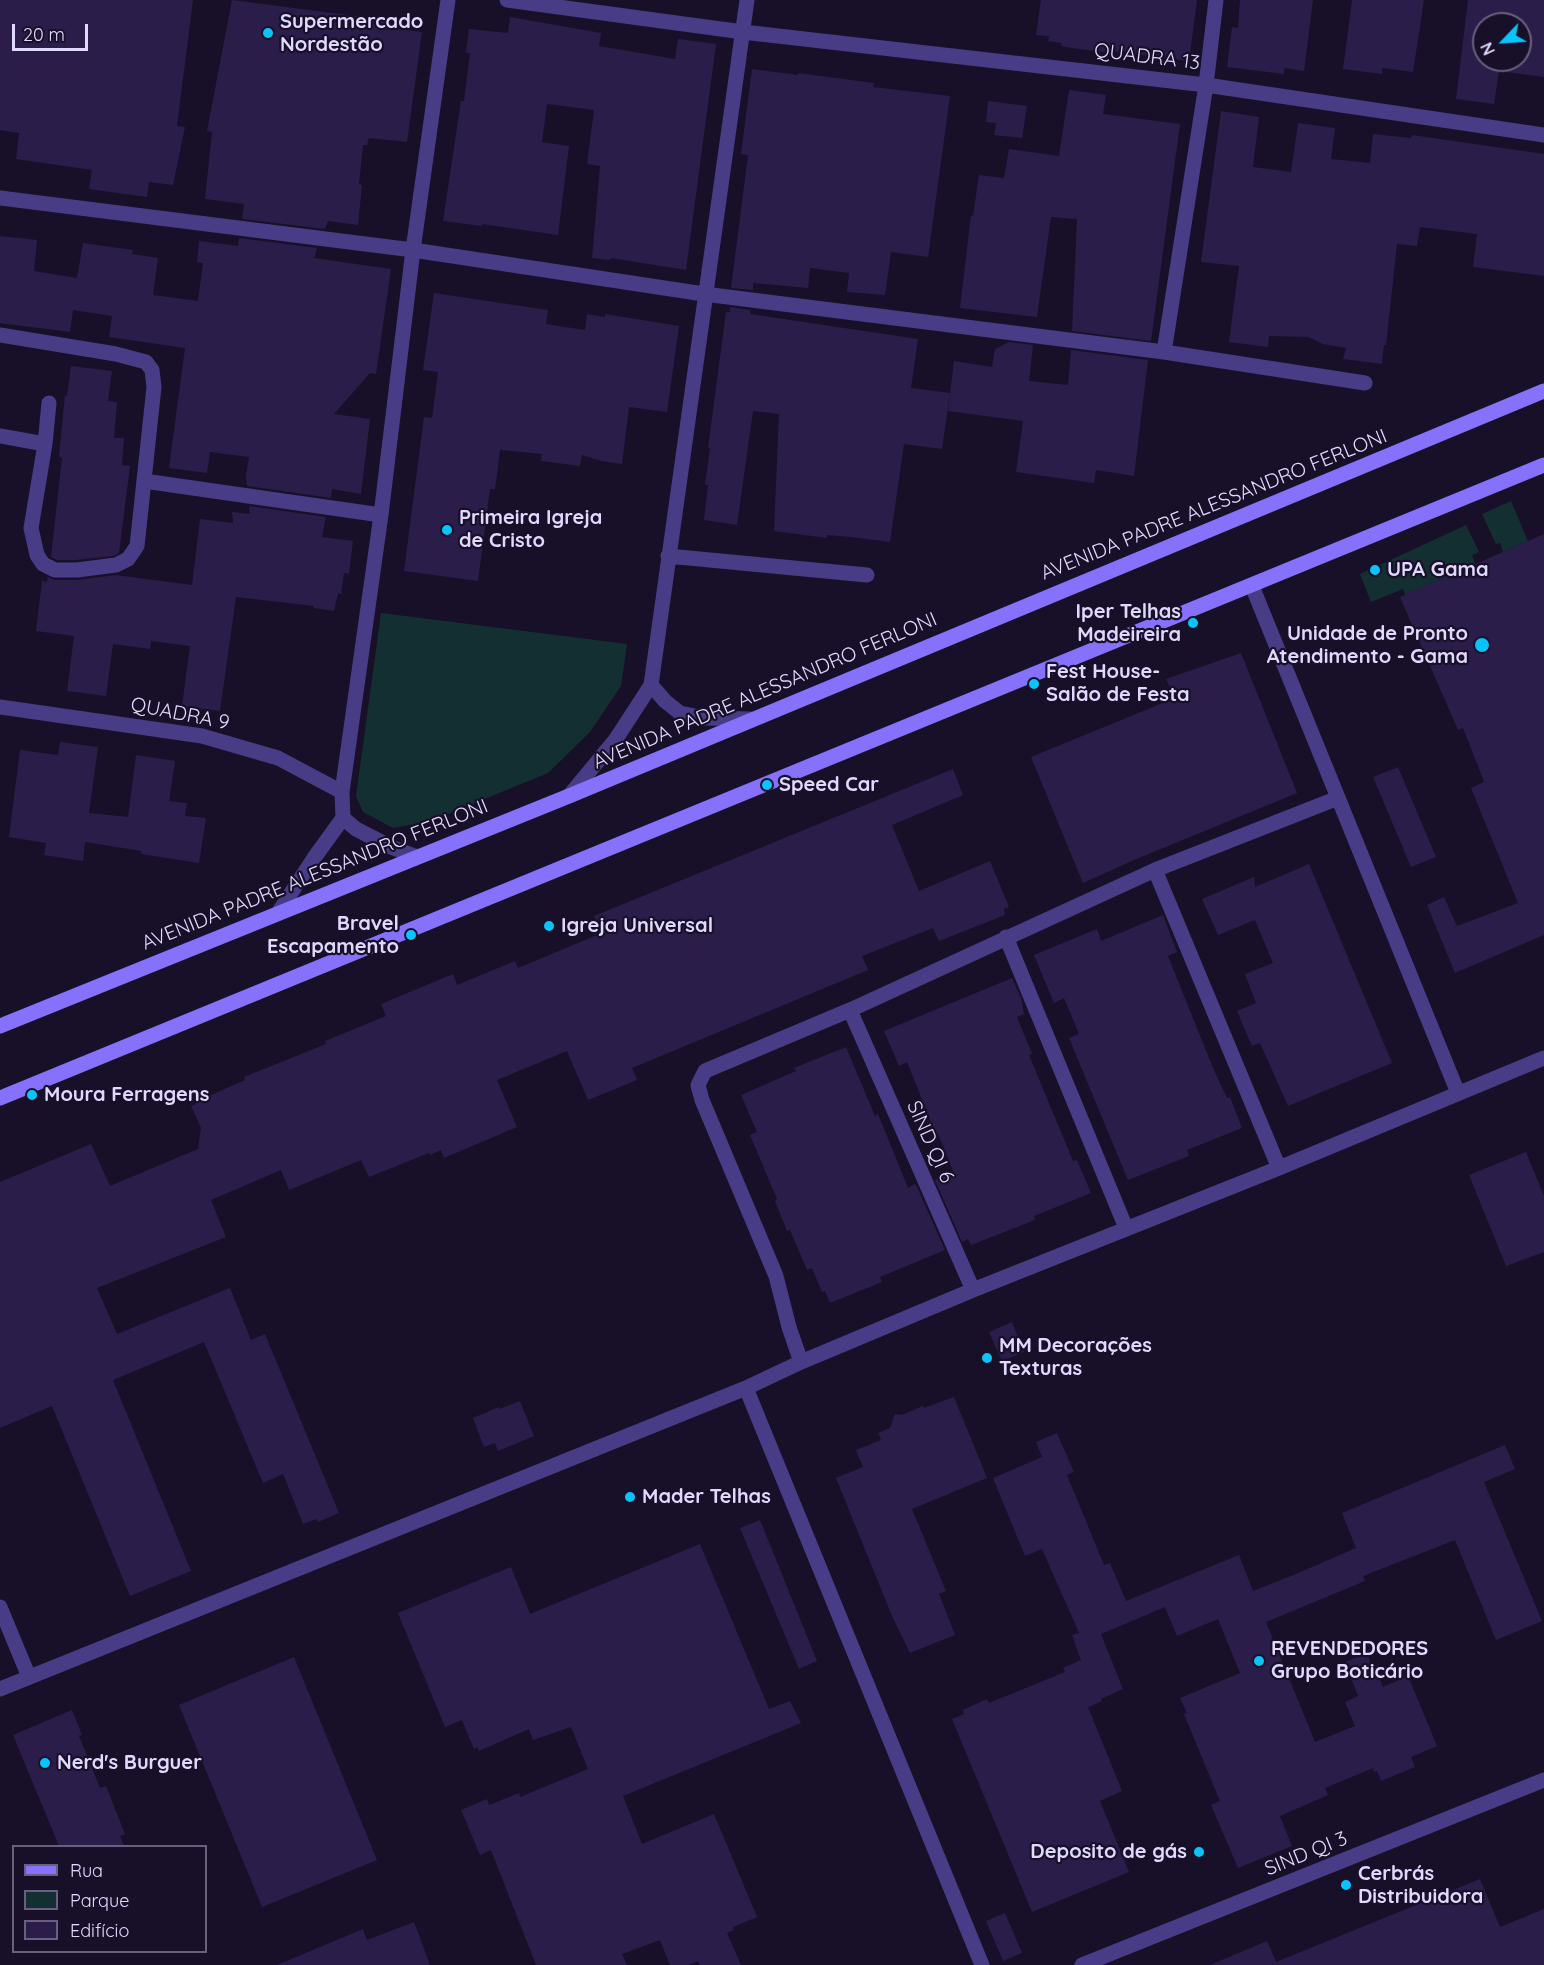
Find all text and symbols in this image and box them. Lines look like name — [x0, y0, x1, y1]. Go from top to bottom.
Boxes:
place label: Supermercado Nordestão — [280, 10, 423, 57]
scale bar — [15, 12, 92, 50]
north arrow — [1472, 12, 1532, 72]
text: 20 m — [23, 23, 65, 46]
marker: Supermercado Nordestão — [261, 26, 275, 40]
street label: QUADRA 13 — [1093, 39, 1201, 75]
text: N — [1476, 39, 1499, 58]
street label: AVENIDA PADRE ALESSANDRO FERLONI — [1037, 424, 1391, 586]
place label: Primeira Igreja de Cristo — [459, 506, 602, 553]
marker: Primeira Igreja de Cristo — [440, 523, 454, 537]
place label: UPA Gama — [1387, 558, 1488, 582]
marker: UPA Gama — [1368, 563, 1382, 577]
place label: Iper Telhas Madeireira — [1076, 600, 1181, 647]
street label: AVENIDA PADRE ALESSANDRO FERLONI — [589, 607, 941, 775]
marker: Iper Telhas Madeireira — [1186, 616, 1200, 630]
place label: Unidade de Pronto Atendimento - Gama — [1267, 622, 1468, 669]
marker: Unidade de Pronto Atendimento - Gama — [1473, 636, 1491, 654]
place label: Fest House- Salão de Festa — [1046, 660, 1190, 707]
marker: Fest House- Salão de Festa — [1027, 677, 1041, 691]
street label: QUADRA 9 — [129, 693, 231, 735]
place label: Speed Car — [779, 773, 879, 797]
marker: Speed Car — [760, 778, 774, 792]
street label: AVENIDA PADRE ALESSANDRO FERLONI — [138, 794, 492, 956]
place label: Bravel Escapamento — [267, 912, 399, 959]
place label: Igreja Universal — [561, 914, 713, 938]
marker: Igreja Universal — [542, 919, 556, 933]
marker: Bravel Escapamento — [404, 928, 418, 942]
place label: Moura Ferragens — [44, 1083, 209, 1107]
marker: Moura Ferragens — [25, 1088, 39, 1102]
street label: SIND QI 6 — [901, 1097, 959, 1187]
place label: MM Decorações Texturas — [999, 1334, 1152, 1381]
marker: MM Decorações Texturas — [980, 1351, 994, 1365]
place label: Mader Telhas — [642, 1485, 771, 1509]
marker: Mader Telhas — [623, 1490, 637, 1504]
place label: REVENDEDORES Grupo Boticário — [1271, 1637, 1428, 1684]
marker: REVENDEDORES Grupo Boticário — [1252, 1654, 1266, 1668]
place label: Nerd's Burguer — [57, 1751, 202, 1775]
marker: Nerd's Burguer — [38, 1756, 52, 1770]
street label: SIND QI 3 — [1261, 1827, 1351, 1881]
place label: Deposito de gás — [1030, 1840, 1187, 1864]
legend — [12, 1845, 207, 1953]
marker: Deposito de gás — [1192, 1845, 1206, 1859]
text: Rua — [70, 1859, 103, 1882]
place label: Cerbrás Distribuidora — [1358, 1862, 1483, 1909]
marker: Cerbrás Distribuidora — [1339, 1878, 1353, 1892]
text: Parque — [70, 1889, 129, 1912]
text: Edifício — [70, 1919, 129, 1942]

